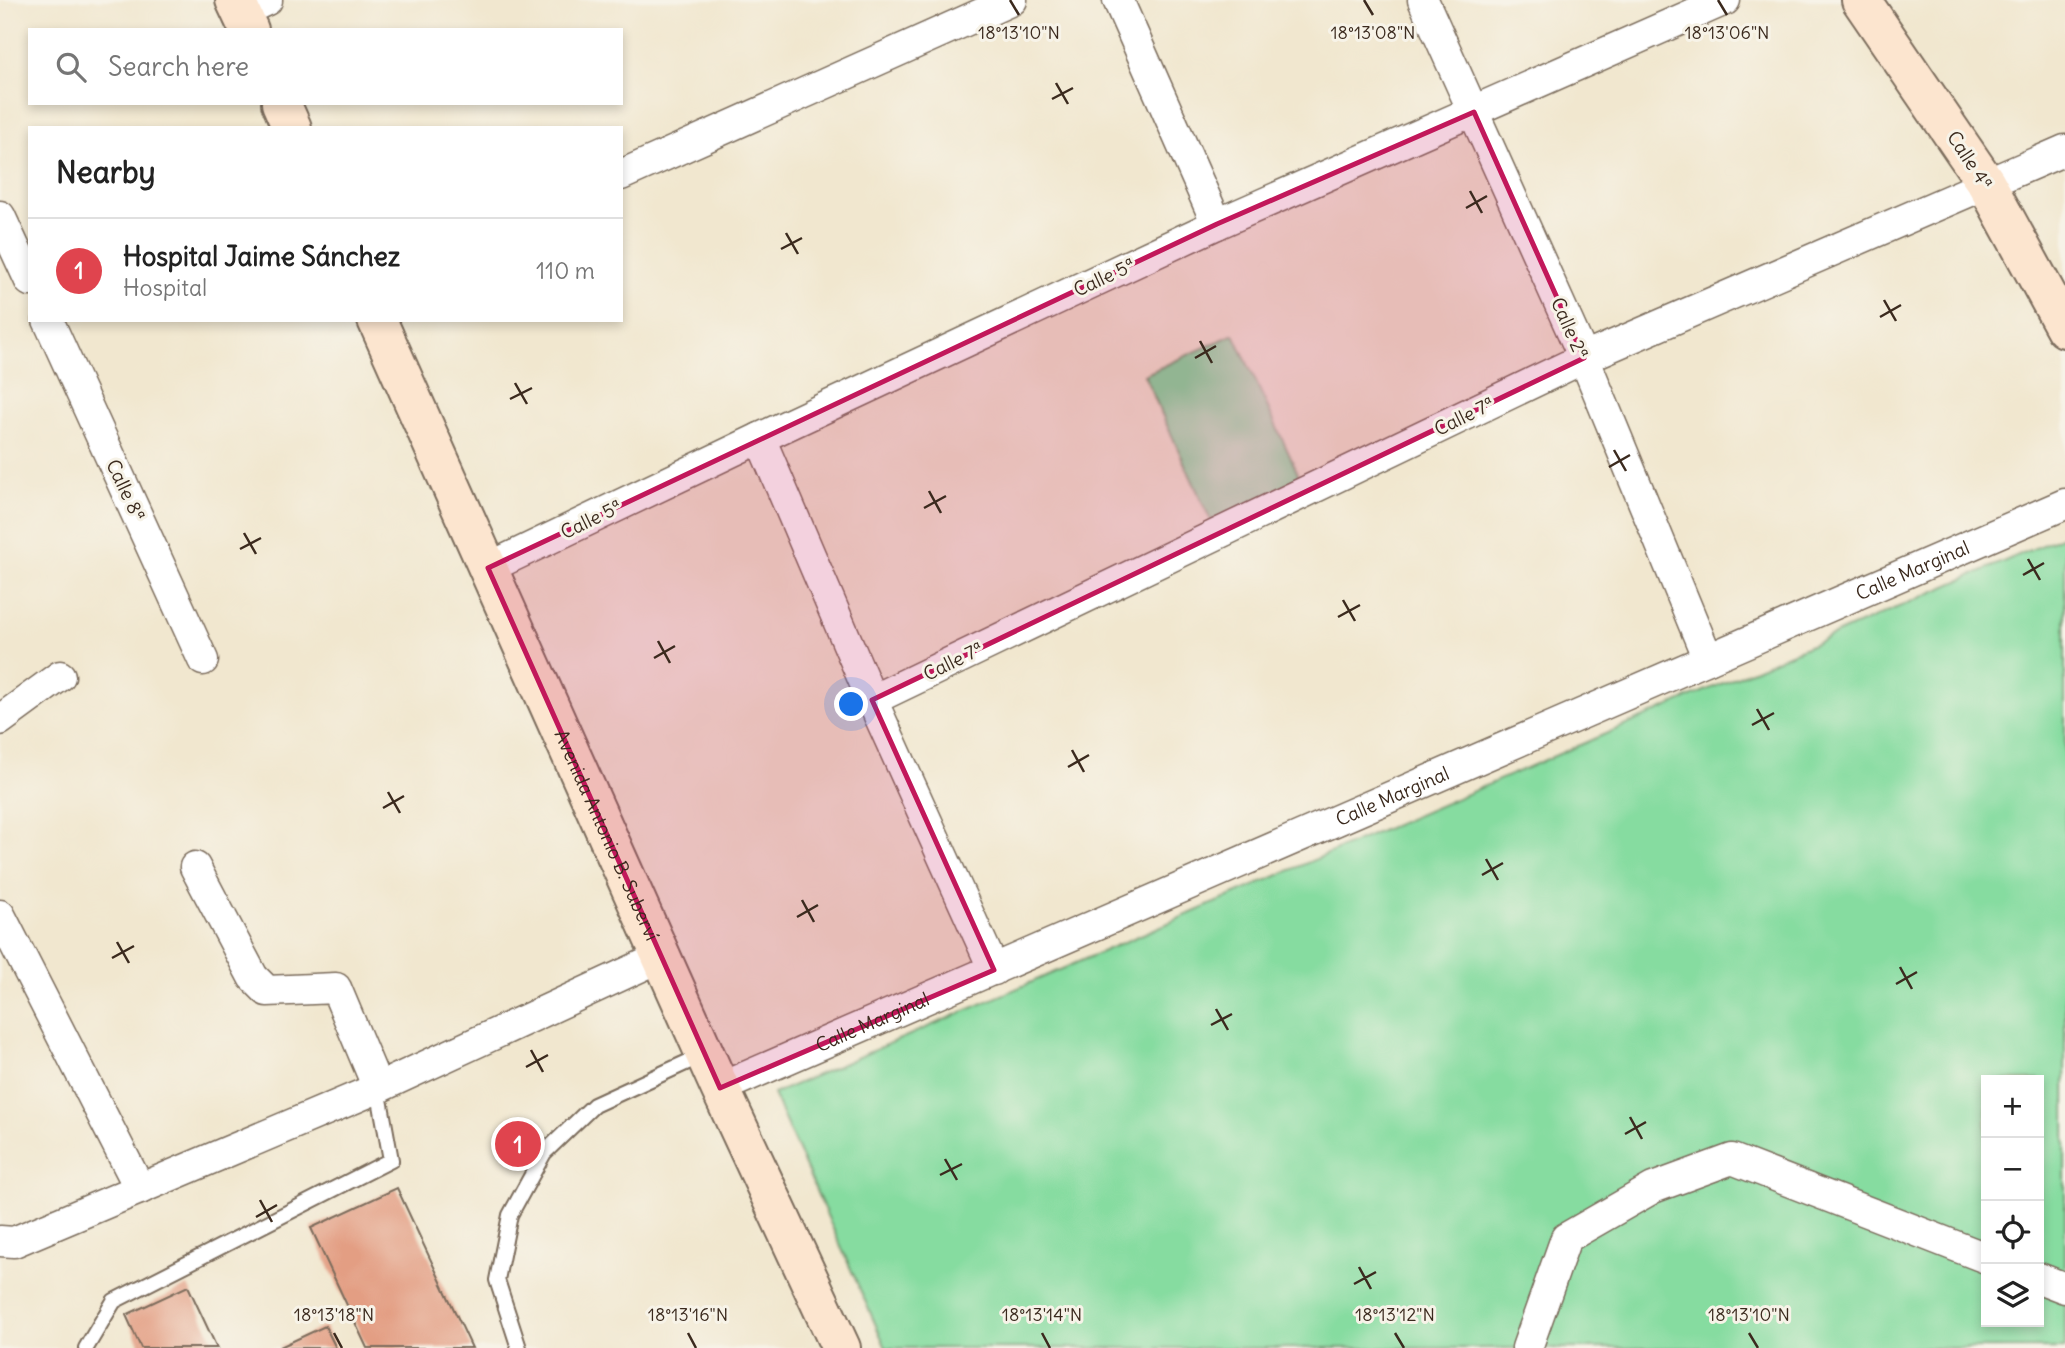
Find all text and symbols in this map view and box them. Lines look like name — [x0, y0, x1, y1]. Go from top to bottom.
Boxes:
text: 18°13'10"N — [978, 21, 1060, 44]
text: 18°13'08"N — [1330, 21, 1416, 44]
text: 18°13'06"N — [1684, 21, 1770, 44]
search box — [28, 28, 623, 105]
icon: search — [52, 48, 90, 86]
text: Search here — [108, 50, 249, 83]
street label: Calle 4ª — [1942, 126, 1998, 194]
text: Nearby — [56, 153, 156, 191]
text: Hospital Jaime Sánchez — [123, 240, 400, 273]
street label: Calle 5ª — [1069, 252, 1139, 302]
text: 1 — [74, 256, 84, 285]
text: 110 m — [536, 256, 595, 285]
text: Hospital — [123, 273, 207, 302]
street label: Calle 2ª — [1546, 294, 1594, 362]
street label: Calle 7ª — [1430, 391, 1498, 441]
street label: Calle 8ª — [101, 455, 151, 525]
street label: Calle 5ª — [556, 494, 626, 544]
street label: Calle Marginal — [1852, 535, 1973, 605]
street label: Calle 7ª — [919, 636, 987, 686]
your location — [834, 687, 868, 721]
street label: Avenida Antonio B. Suberví — [549, 726, 665, 944]
street label: Calle Marginal — [1332, 761, 1453, 831]
street label: Calle Marginal — [812, 987, 933, 1057]
map controls — [1981, 1075, 2044, 1327]
button: + — [1981, 1075, 2044, 1138]
pin: 1 — [495, 1118, 541, 1170]
button: − — [1981, 1138, 2044, 1201]
button: locate — [1981, 1201, 2044, 1264]
button: layers — [1981, 1264, 2044, 1327]
text: 18°13'18"N — [294, 1303, 374, 1326]
text: 18°13'16"N — [648, 1303, 728, 1326]
text: 18°13'14"N — [1002, 1303, 1082, 1326]
text: 18°13'12"N — [1355, 1303, 1435, 1326]
text: 18°13'10"N — [1708, 1303, 1790, 1326]

